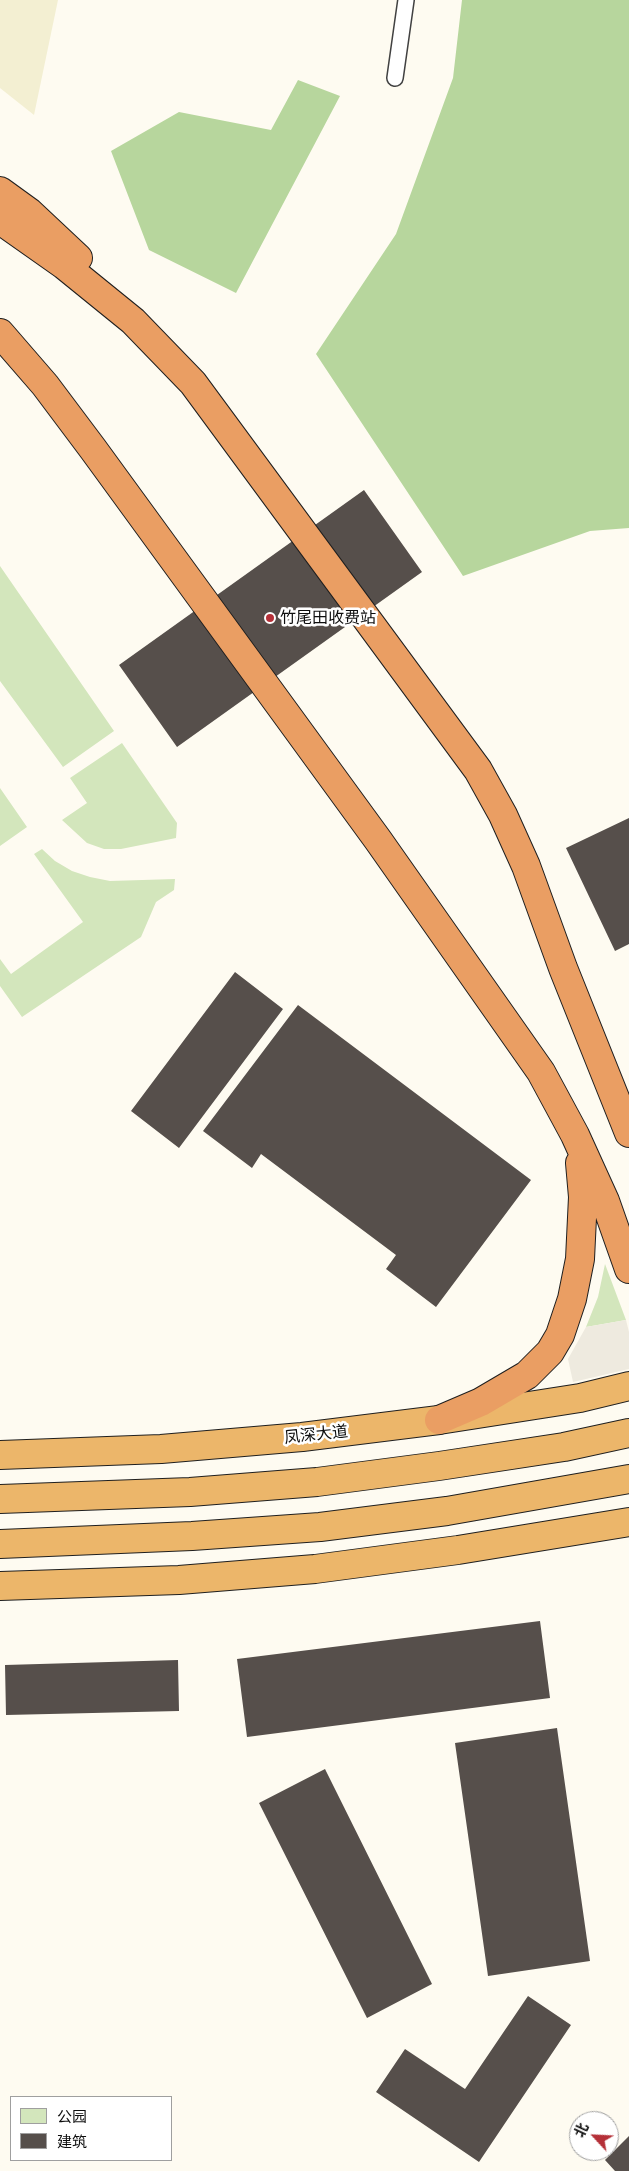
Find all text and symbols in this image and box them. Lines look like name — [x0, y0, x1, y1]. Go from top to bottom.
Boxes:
place label: 竹尾田收费站 — [280, 608, 376, 628]
marker: 竹尾田收费站 — [264, 612, 276, 624]
street label: 凤深大道 — [283, 1422, 349, 1448]
legend — [10, 2096, 172, 2161]
text: 公园 — [57, 2107, 87, 2126]
north arrow — [569, 2111, 619, 2161]
text: 北 — [570, 2120, 592, 2140]
text: 建筑 — [57, 2132, 87, 2151]

